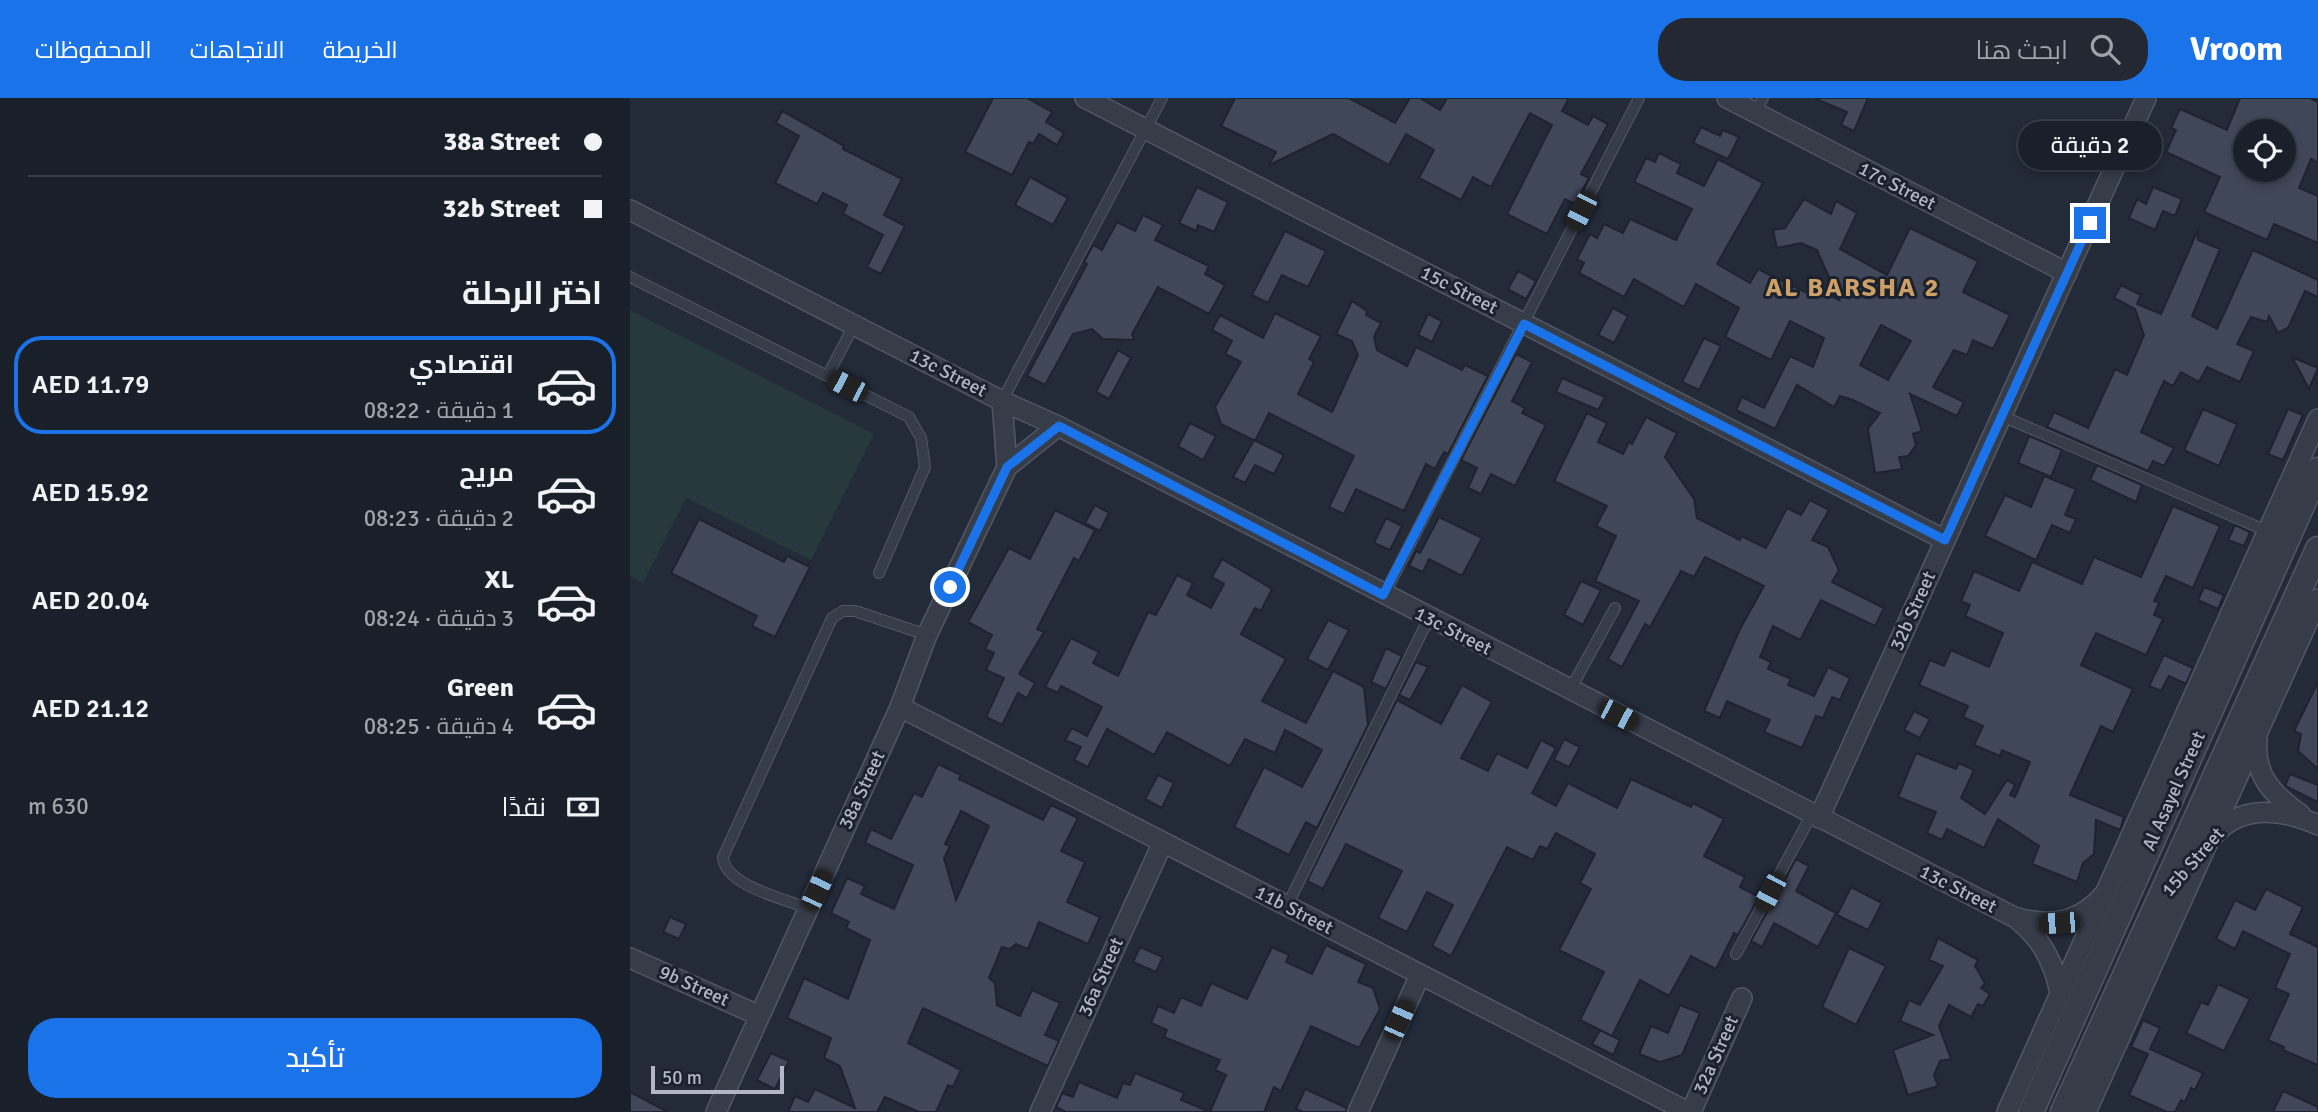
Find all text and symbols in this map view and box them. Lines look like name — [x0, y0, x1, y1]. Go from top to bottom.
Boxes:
search box — [1658, 18, 2148, 81]
text: Vroom — [2190, 29, 2283, 70]
icon: search — [2086, 30, 2124, 68]
text: المحفوظات — [35, 35, 152, 65]
text: الاتجاهات — [190, 35, 285, 65]
text: الخريطة — [323, 35, 398, 65]
text: ابحث هنا — [1975, 35, 2068, 67]
map controls — [2233, 119, 2296, 182]
button: locate — [2233, 119, 2296, 182]
callout: 2 دقيقة — [2018, 122, 2162, 170]
text: 38a Street — [443, 126, 560, 158]
text: 2 دقيقة — [2051, 131, 2129, 160]
street label: 17c Street — [1854, 156, 1940, 216]
car — [1563, 188, 1600, 234]
text: 32b Street — [443, 193, 560, 225]
route end — [2074, 207, 2106, 239]
street label: 15c Street — [1416, 260, 1502, 320]
district label: AL BARSHA 2 — [1765, 272, 1941, 304]
text: اختر الرحلة — [462, 274, 602, 313]
street label: 13c Street — [905, 343, 991, 403]
text: اقتصادي — [409, 349, 514, 381]
icon: car — [535, 354, 598, 417]
car — [824, 367, 871, 405]
text: AED 11.79 — [32, 369, 149, 401]
text: 1 دقيقة · 08:22 — [364, 396, 514, 425]
text: مريح — [459, 457, 514, 489]
icon: car — [535, 462, 598, 525]
text: AED 15.92 — [32, 477, 149, 509]
text: 2 دقيقة · 08:23 — [364, 504, 514, 533]
text: XL — [484, 564, 514, 596]
street label: 32b Street — [1885, 567, 1941, 654]
icon: car — [535, 570, 598, 633]
route start — [934, 571, 966, 603]
text: AED 20.04 — [32, 585, 149, 617]
street label: 13c Street — [1410, 601, 1496, 661]
text: 3 دقيقة · 08:24 — [364, 604, 514, 633]
text: Green — [447, 672, 514, 704]
icon: car — [535, 678, 598, 741]
text: AED 21.12 — [32, 693, 149, 725]
car — [1595, 696, 1642, 734]
text: 4 دقيقة · 08:25 — [364, 712, 514, 741]
street label: Al Asayel Street — [2137, 727, 2211, 854]
street label: 38a Street — [833, 747, 891, 833]
icon: cash — [564, 788, 602, 826]
text: 630 m — [28, 792, 89, 821]
text: نقدًا — [502, 792, 546, 824]
street label: 15b Street — [2156, 822, 2230, 902]
street label: 13c Street — [1915, 859, 2001, 919]
car — [799, 867, 836, 913]
car — [1751, 869, 1790, 915]
street label: 11b Street — [1251, 880, 1337, 940]
car — [2038, 911, 2081, 935]
street label: 36a Street — [1073, 934, 1129, 1020]
street label: 9b Street — [655, 960, 733, 1012]
car — [1381, 997, 1418, 1043]
street label: 32a Street — [1688, 1012, 1744, 1098]
button: تأكيد — [28, 1018, 602, 1098]
scale bar — [651, 1063, 784, 1095]
text: 50 m — [662, 1066, 702, 1090]

